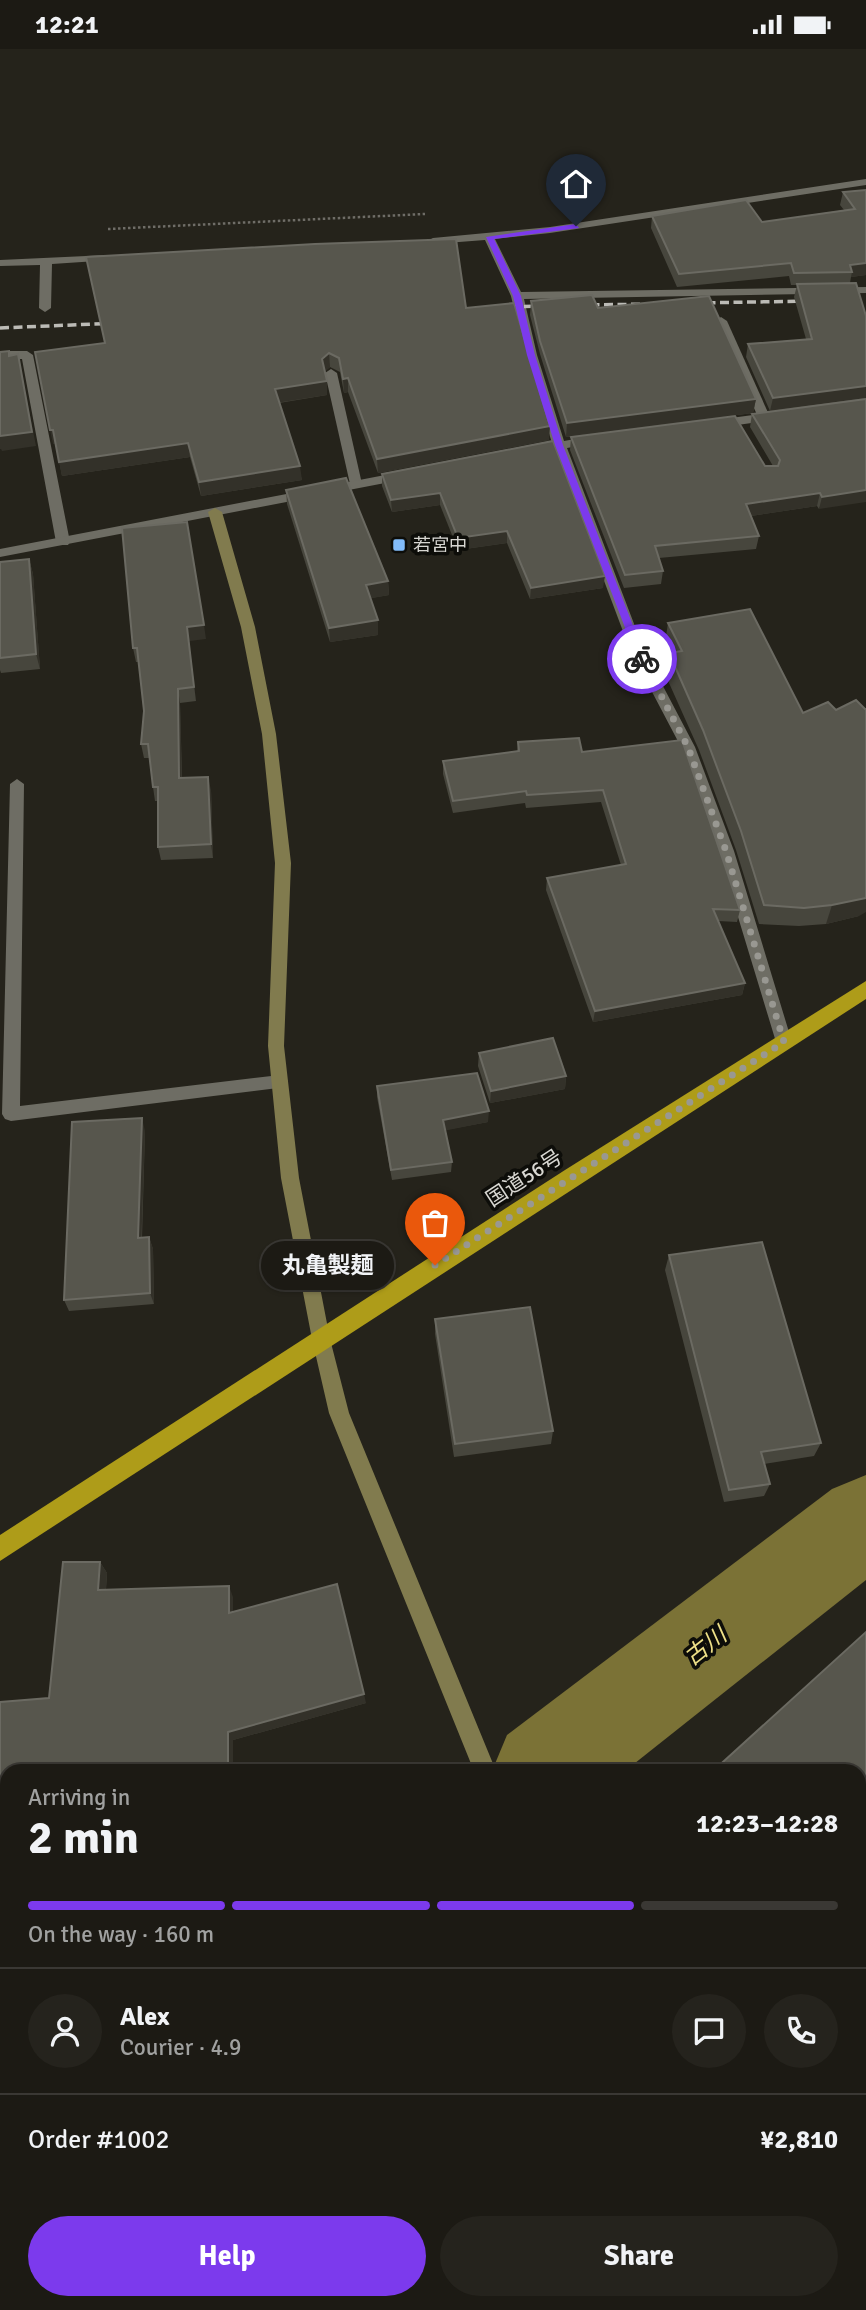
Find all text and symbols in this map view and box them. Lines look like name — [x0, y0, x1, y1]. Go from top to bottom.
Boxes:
text: 12:21 — [35, 9, 99, 41]
pin — [546, 154, 606, 226]
icon: home — [557, 165, 595, 203]
place label: 若宮中 — [413, 534, 467, 556]
marker: 若宮中 — [391, 537, 407, 553]
courier — [607, 624, 677, 694]
icon: bike — [623, 640, 661, 678]
street label: 国道56号 — [481, 1144, 567, 1212]
pin — [405, 1193, 465, 1265]
icon: bag — [416, 1204, 454, 1242]
callout: 丸亀製麺 — [260, 1241, 393, 1289]
text: 丸亀製麺 — [282, 1251, 374, 1280]
water label: 古川 — [678, 1619, 735, 1672]
text: Arriving in — [28, 1783, 130, 1812]
text: 12:23–12:28 — [696, 1808, 838, 1840]
text: 2 min — [28, 1810, 139, 1866]
text: On the way · 160 m — [28, 1920, 214, 1949]
button: person — [28, 1994, 102, 2068]
button: chat — [672, 1994, 746, 2068]
button: phone — [764, 1994, 838, 2068]
text: Alex — [120, 2001, 170, 2033]
text: Courier · 4.9 — [120, 2033, 241, 2062]
text: Order #1002 — [28, 2124, 169, 2156]
text: ¥2,810 — [760, 2124, 838, 2156]
button: Help — [28, 2216, 426, 2296]
button: Share — [440, 2216, 838, 2296]

